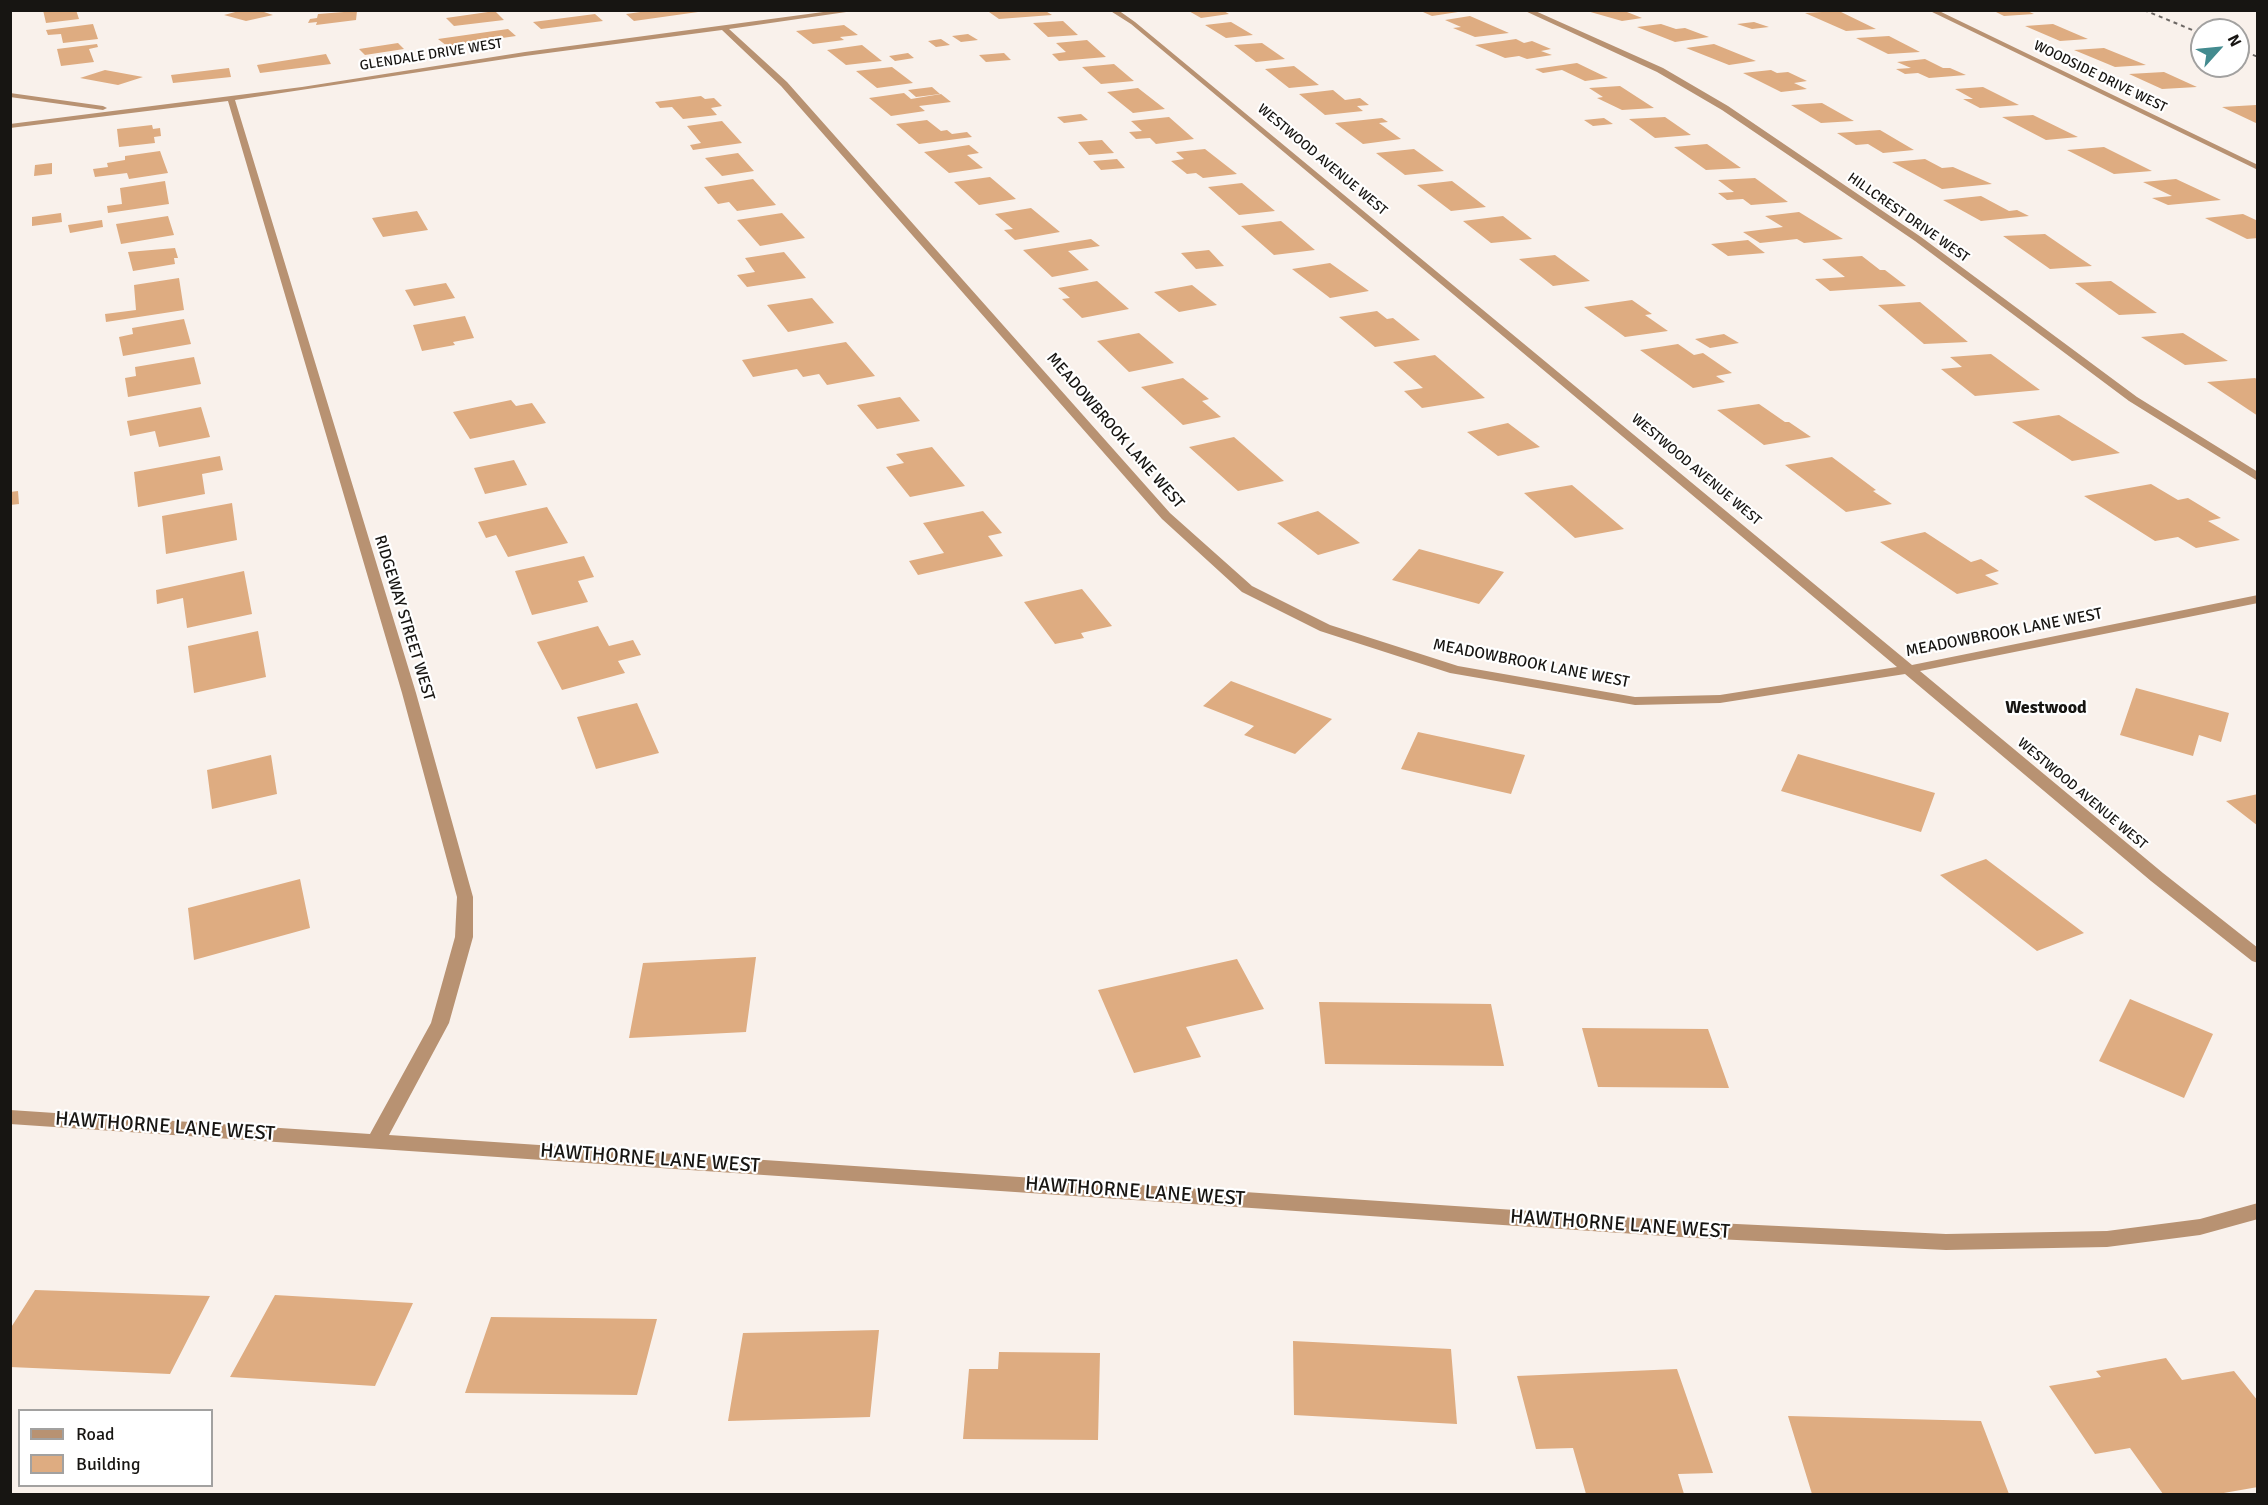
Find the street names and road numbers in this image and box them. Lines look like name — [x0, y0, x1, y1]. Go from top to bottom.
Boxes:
street label: GLENDALE DRIVE WEST — [359, 35, 503, 75]
street label: WOODSIDE DRIVE WEST — [2031, 37, 2169, 117]
street label: WESTWOOD AVENUE WEST — [1254, 101, 1390, 219]
street label: HILLCREST DRIVE WEST — [1844, 170, 1972, 266]
street label: MEADOWBROOK LANE WEST — [1042, 349, 1188, 513]
street label: WESTWOOD AVENUE WEST — [1628, 411, 1764, 529]
street label: RIDGEWAY STREET WEST — [370, 533, 438, 703]
street label: MEADOWBROOK LANE WEST — [1904, 605, 2104, 661]
street label: MEADOWBROOK LANE WEST — [1431, 636, 1631, 692]
street label: WESTWOOD AVENUE WEST — [2014, 735, 2150, 853]
street label: HAWTHORNE LANE WEST — [54, 1107, 276, 1147]
street label: HAWTHORNE LANE WEST — [539, 1139, 761, 1179]
street label: HAWTHORNE LANE WEST — [1024, 1172, 1246, 1212]
street label: HAWTHORNE LANE WEST — [1509, 1205, 1731, 1245]

